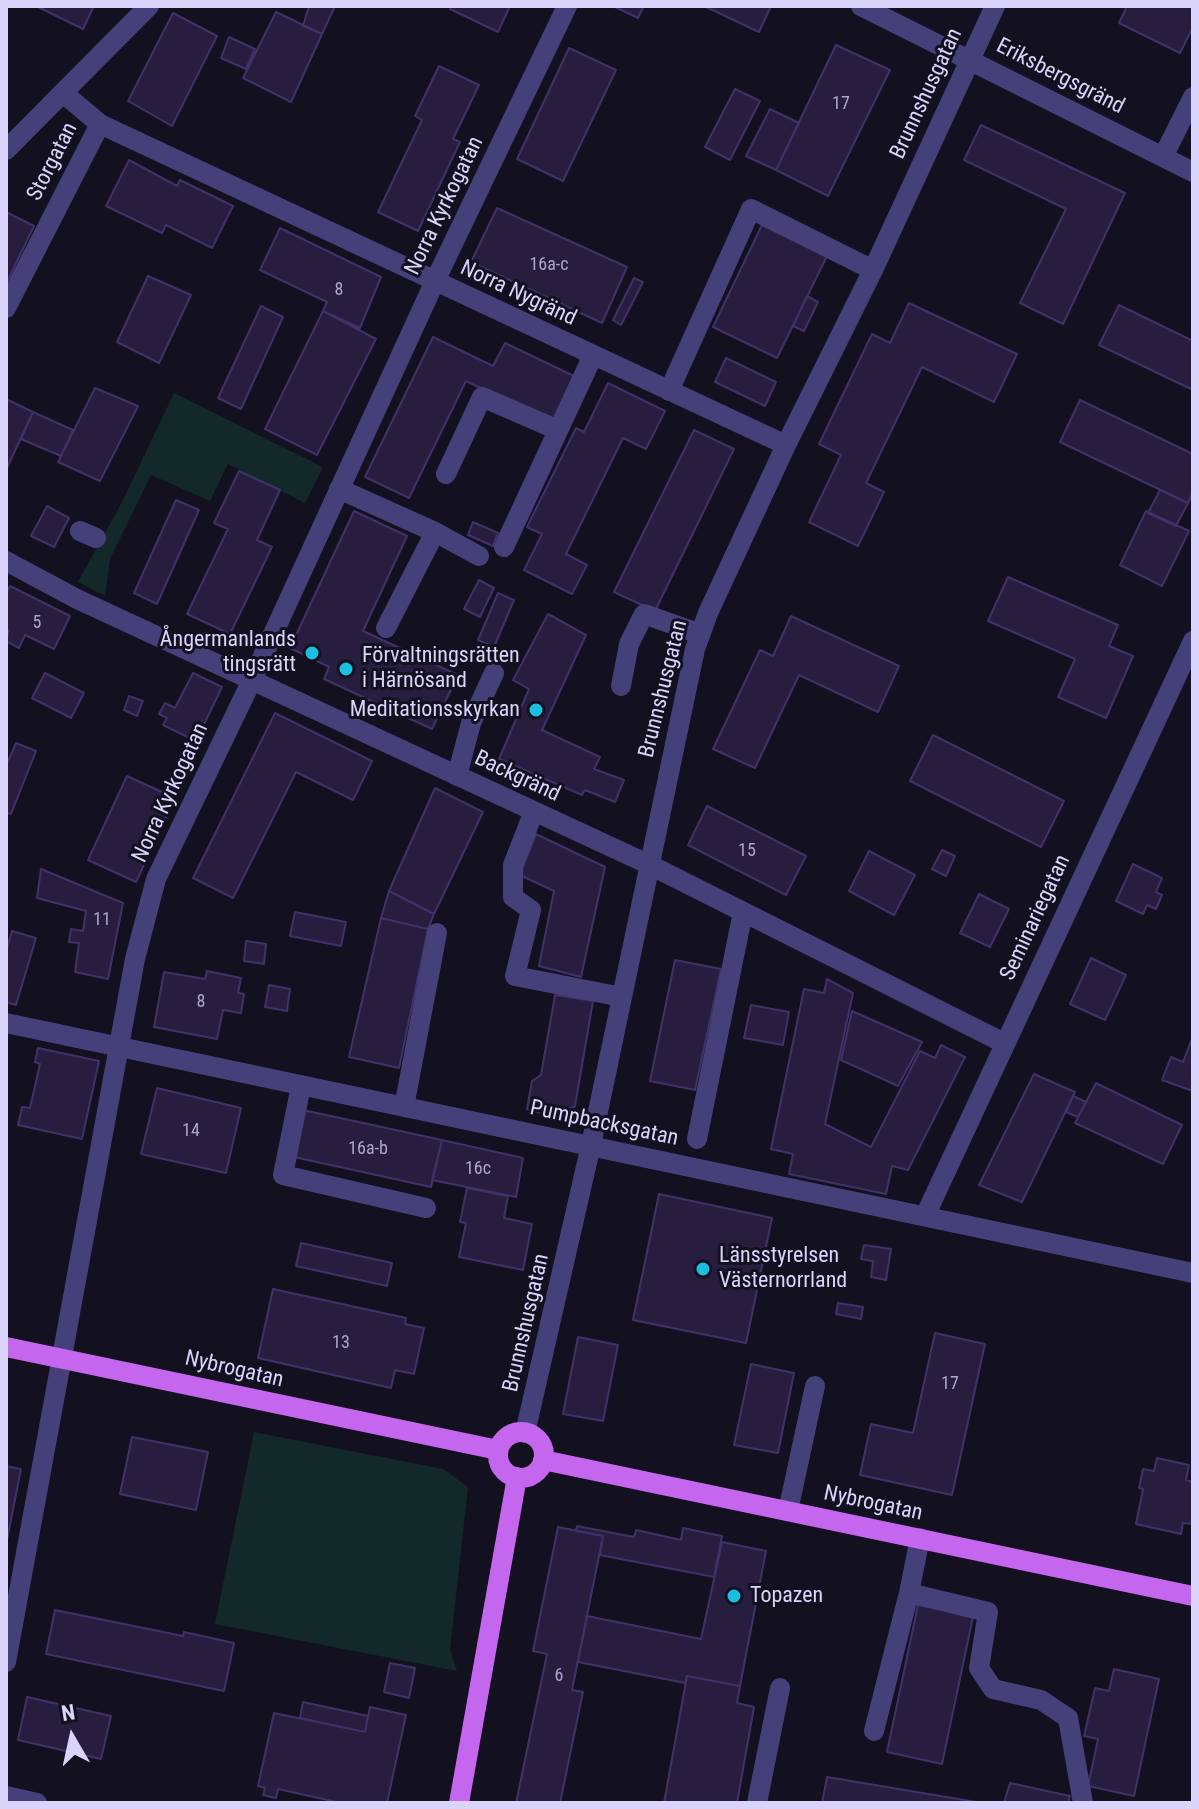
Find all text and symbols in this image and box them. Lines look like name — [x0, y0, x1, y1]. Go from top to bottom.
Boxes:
street label: Brunnshusgatan — [885, 24, 969, 164]
street label: Eriksbergsgränd — [991, 33, 1129, 121]
house number: 17 — [832, 93, 850, 115]
street label: Storgatan — [22, 118, 84, 206]
street label: Norra Kyrkogatan — [400, 132, 490, 280]
house number: 16a-c — [529, 254, 569, 276]
street label: Norra Nygränd — [456, 256, 580, 332]
house number: 8 — [335, 279, 343, 301]
house number: 5 — [33, 612, 41, 634]
street label: Brunnshusgatan — [634, 617, 694, 761]
place label: Ångermanlands tingsrätt — [160, 627, 296, 678]
place label: Förvaltningsrätten i Härnösand — [362, 643, 520, 694]
marker: Ångermanlands tingsrätt — [303, 644, 321, 662]
marker: Förvaltningsrätten i Härnösand — [337, 660, 355, 678]
place label: Meditationsskyrkan — [350, 697, 520, 723]
marker: Meditationsskyrkan — [527, 701, 545, 719]
street label: Norra Kyrkogatan — [127, 719, 215, 867]
street label: Backgränd — [470, 746, 564, 808]
house number: 15 — [738, 840, 756, 862]
street label: Seminariegatan — [995, 851, 1077, 985]
house number: 11 — [93, 909, 111, 931]
house number: 8 — [197, 991, 205, 1013]
street label: Pumpbacksgatan — [527, 1095, 681, 1153]
house number: 14 — [182, 1120, 200, 1142]
house number: 16a-b — [348, 1138, 388, 1160]
house number: 16c — [465, 1158, 491, 1180]
place label: Länsstyrelsen Västernorrland — [719, 1243, 847, 1294]
street label: Brunnshusgatan — [498, 1251, 556, 1395]
marker: Länsstyrelsen Västernorrland — [694, 1260, 712, 1278]
house number: 13 — [332, 1332, 350, 1354]
street label: Nybrogatan — [182, 1346, 286, 1394]
house number: 17 — [941, 1373, 959, 1395]
street label: Nybrogatan — [821, 1481, 925, 1527]
place label: Topazen — [750, 1583, 823, 1609]
marker: Topazen — [725, 1587, 743, 1605]
house number: 6 — [555, 1665, 563, 1687]
north arrow — [32, 1697, 112, 1777]
text: N — [60, 1699, 77, 1726]

